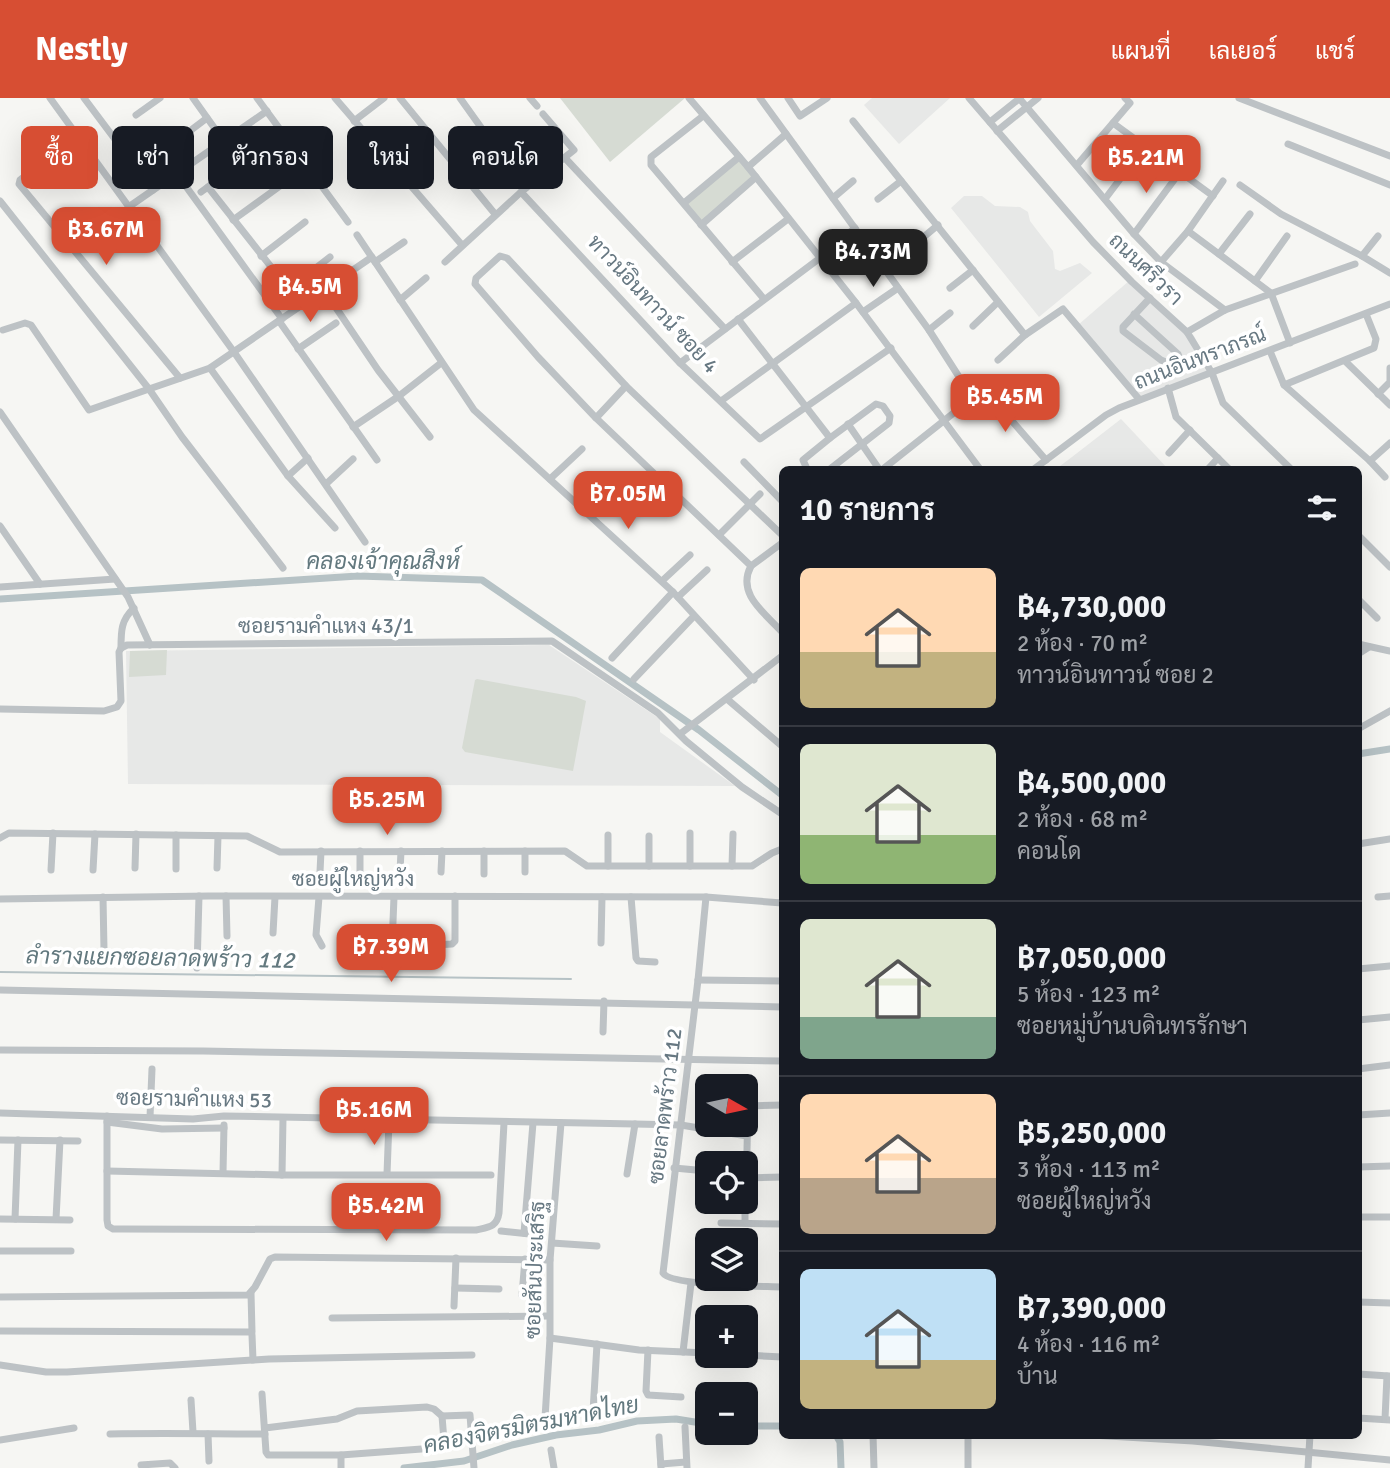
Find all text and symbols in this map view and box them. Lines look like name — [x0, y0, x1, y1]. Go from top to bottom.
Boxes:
text: Nestly — [35, 29, 128, 70]
text: แผนที่ — [1111, 36, 1171, 66]
text: เลเยอร์ — [1209, 36, 1277, 66]
text: แชร์ — [1315, 36, 1355, 66]
chip: ซื้อ — [21, 126, 98, 189]
chip: เช่า — [112, 126, 194, 189]
chip: ตัวกรอง — [208, 126, 333, 189]
chip: ใหม่ — [347, 126, 434, 189]
chip: คอนโด — [448, 126, 563, 189]
pin: ฿5.21M — [1089, 136, 1203, 195]
text: ฿5.21M — [1108, 143, 1184, 172]
pin: ฿3.67M — [49, 208, 163, 267]
text: ฿3.67M — [68, 215, 144, 244]
street label: ถนนศรีวรา — [1104, 227, 1188, 311]
street label: ทาวน์อินทาวน์ ซอย 4 — [582, 229, 725, 379]
pin: ฿4.73M — [816, 230, 930, 289]
text: ฿4.73M — [835, 237, 911, 266]
pin: ฿4.5M — [261, 264, 359, 324]
text: ฿4.5M — [278, 272, 342, 301]
street label: ถนนอินทราภรณ์ — [1130, 320, 1270, 395]
pin: ฿5.45M — [948, 374, 1062, 434]
text: ฿5.45M — [967, 382, 1043, 411]
pin: ฿7.05M — [571, 472, 685, 531]
text: ฿7.05M — [590, 479, 666, 508]
icon: filters — [1303, 489, 1341, 527]
text: 10 รายการ — [800, 492, 935, 529]
water label: คลองเจ้าคุณสิงห์ — [306, 545, 463, 577]
text: ฿4,730,000 — [1017, 589, 1166, 626]
icon: home — [856, 596, 940, 680]
street label: ซอยรามคำแหง 43/1 — [238, 613, 414, 639]
text: 2 ห้อง · 70 m² — [1017, 629, 1148, 658]
text: ทาวน์อินทาวน์ ซอย 2 — [1017, 661, 1214, 690]
text: ฿4,500,000 — [1017, 765, 1166, 802]
icon: home — [856, 772, 940, 856]
pin: ฿5.25M — [330, 778, 444, 837]
text: ฿5.25M — [349, 785, 425, 814]
text: 2 ห้อง · 68 m² — [1017, 805, 1148, 834]
text: คอนโด — [1017, 837, 1081, 866]
street label: ซอยผู้ใหญ่หวัง — [292, 866, 414, 894]
pin: ฿7.39M — [334, 924, 448, 984]
text: ฿7.39M — [353, 932, 429, 961]
text: ฿7,050,000 — [1017, 940, 1166, 977]
water label: ลำรางแยกซอยลาดพร้าว 112 — [25, 941, 296, 975]
icon: home — [856, 947, 940, 1031]
text: 5 ห้อง · 123 m² — [1017, 980, 1161, 1009]
text: ซอยหมู่บ้านบดินทรรักษา — [1017, 1012, 1248, 1041]
street label: ซอยลาดพร้าว 112 — [643, 1027, 687, 1185]
north arrow — [695, 1074, 758, 1138]
map controls — [695, 1074, 758, 1445]
street label: ซอยรามคำแหง 53 — [116, 1085, 272, 1113]
pin: ฿5.16M — [317, 1088, 431, 1147]
text: ฿5.16M — [336, 1095, 412, 1124]
text: ฿5,250,000 — [1017, 1115, 1166, 1152]
icon: home — [856, 1122, 940, 1206]
button: locate — [695, 1151, 758, 1214]
text: 3 ห้อง · 113 m² — [1017, 1155, 1161, 1184]
pin: ฿5.42M — [329, 1184, 443, 1243]
text: ซอยผู้ใหญ่หวัง — [1017, 1187, 1151, 1216]
text: ฿5.42M — [348, 1191, 424, 1220]
street label: ซอยสันประเสริฐ — [520, 1201, 550, 1339]
button: layers — [695, 1228, 758, 1291]
text: ฿7,390,000 — [1017, 1290, 1166, 1327]
icon: home — [856, 1297, 940, 1381]
button: + — [695, 1305, 758, 1368]
text: 4 ห้อง · 116 m² — [1017, 1330, 1161, 1359]
text: บ้าน — [1017, 1362, 1058, 1391]
button: − — [695, 1382, 758, 1445]
water label: คลองจิตรมิตรมหาดไทย — [420, 1388, 641, 1460]

